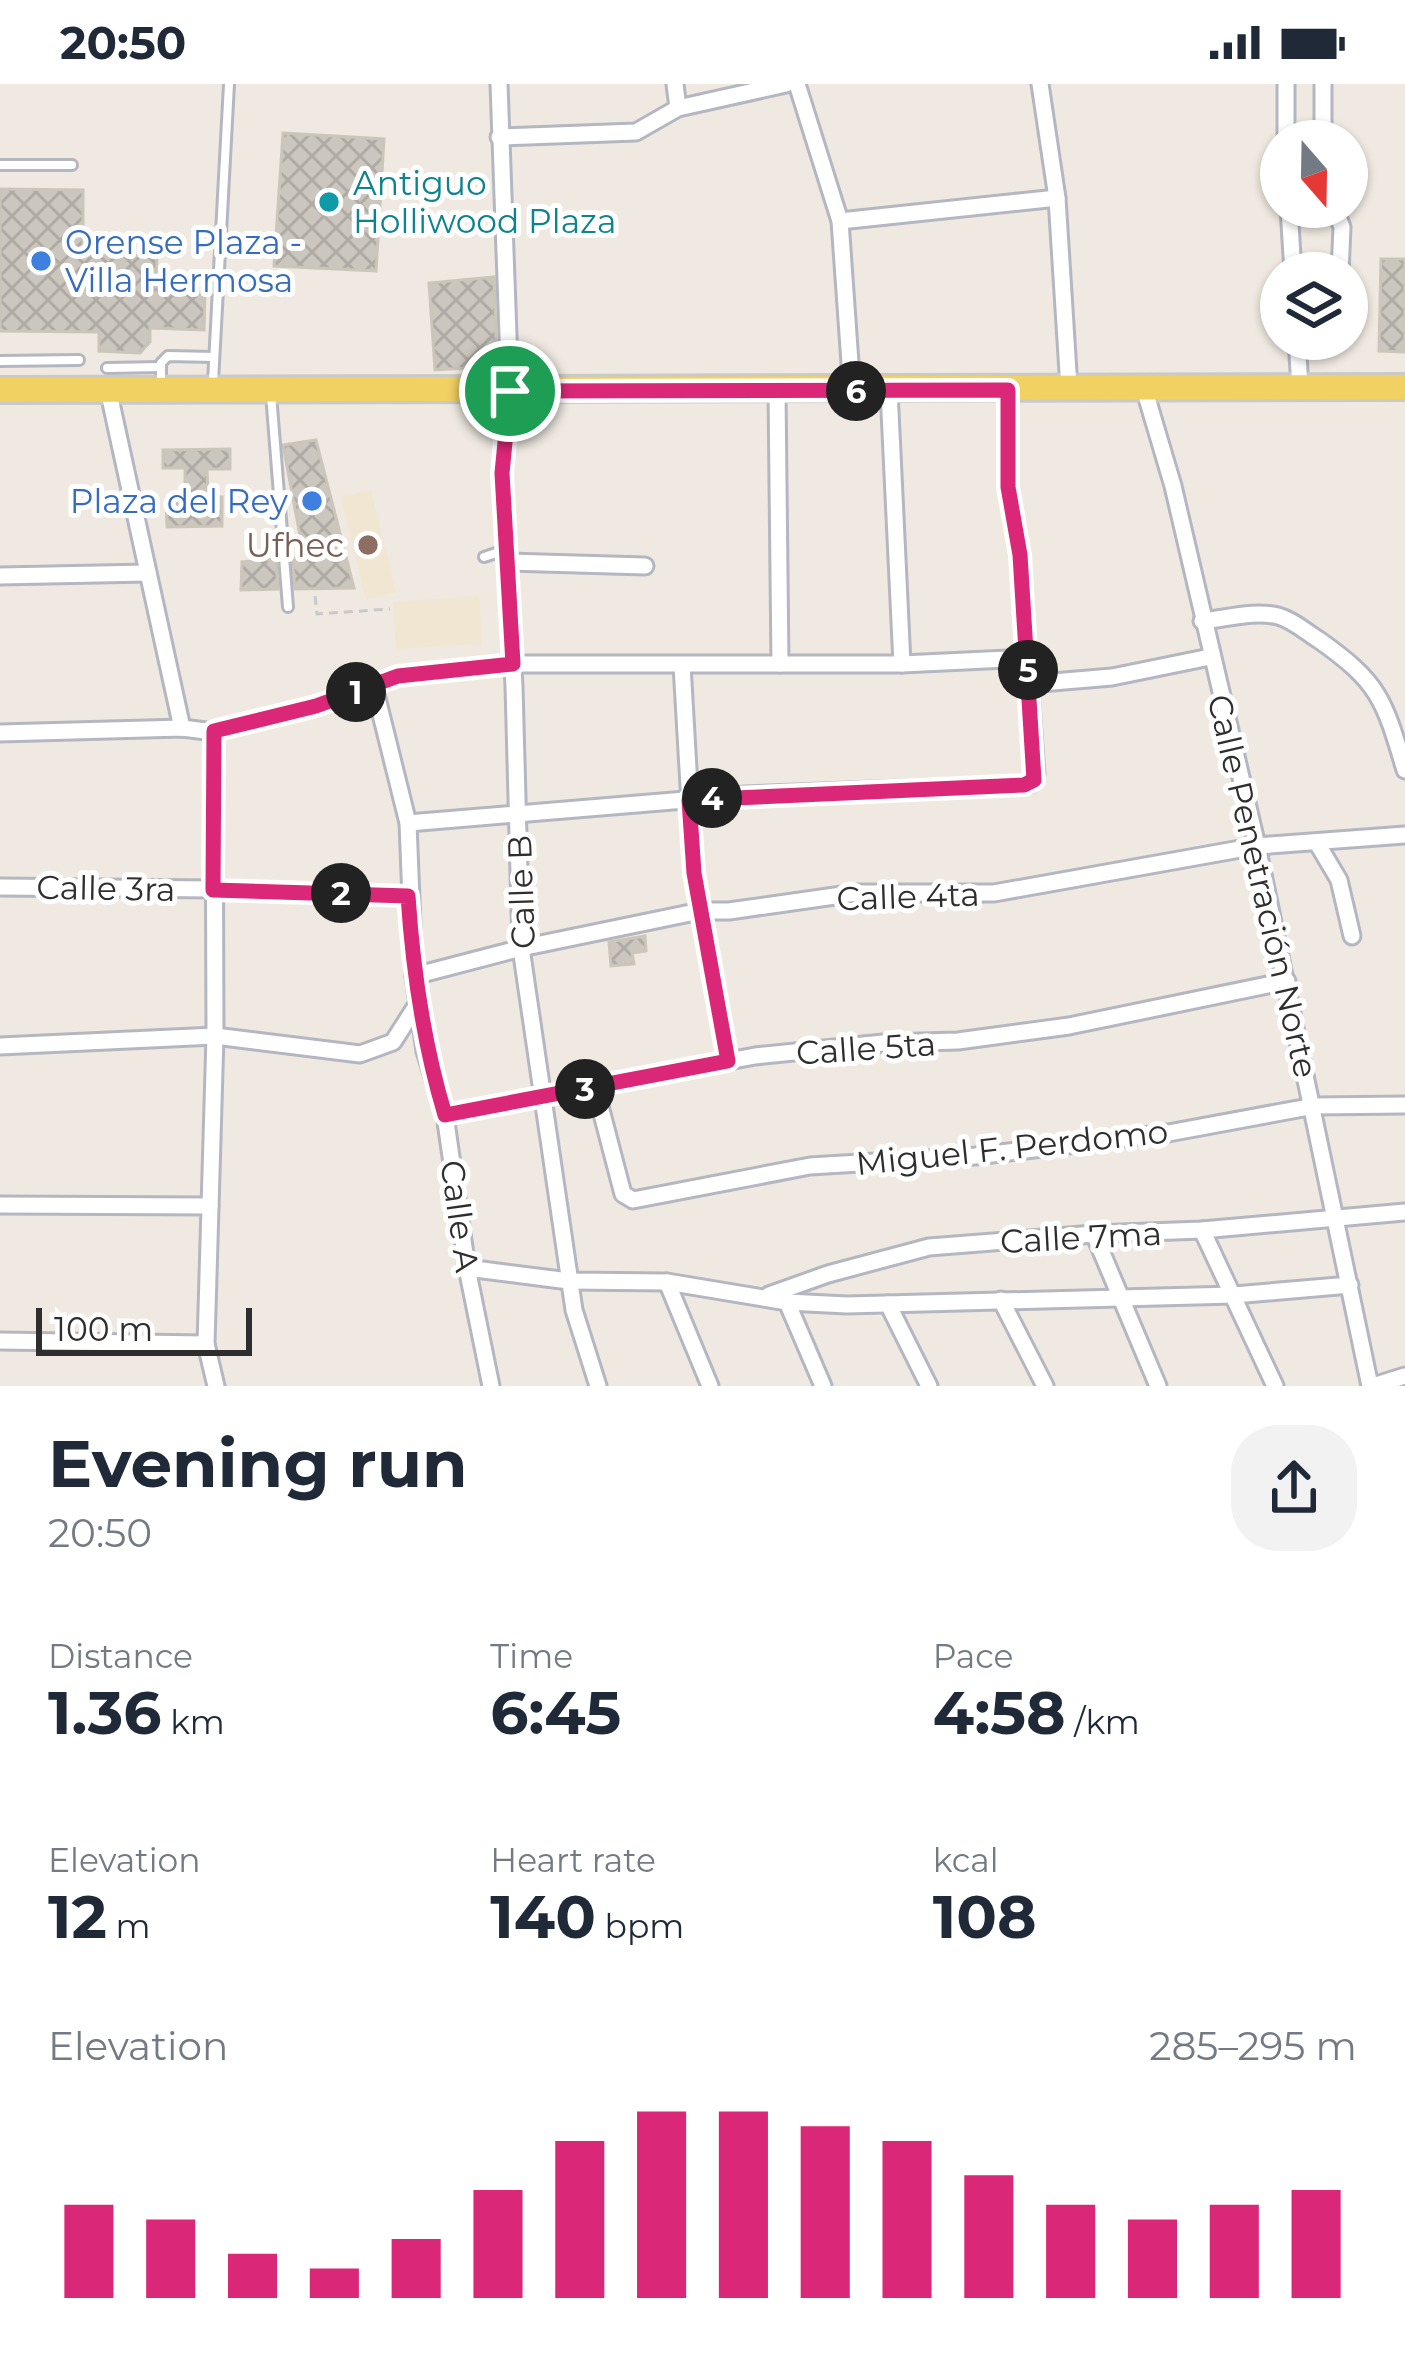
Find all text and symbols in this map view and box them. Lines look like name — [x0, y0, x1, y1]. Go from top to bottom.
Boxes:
text: 20:50 — [60, 15, 186, 70]
north arrow — [1260, 120, 1368, 228]
map controls — [1260, 120, 1368, 360]
place label: Antiguo Holliwood Plaza — [353, 163, 616, 241]
marker: Antiguo Holliwood Plaza — [316, 189, 342, 215]
place label: Orense Plaza - Villa Hermosa — [65, 222, 302, 300]
marker: Orense Plaza - Villa Hermosa — [28, 248, 54, 274]
button: layers — [1260, 252, 1368, 360]
pin — [459, 340, 561, 442]
icon: arrive — [477, 358, 543, 424]
pin: 6 — [826, 361, 886, 421]
text: 6 — [845, 371, 867, 411]
place label: Plaza del Rey — [70, 481, 288, 521]
marker: Plaza del Rey — [299, 488, 325, 514]
place label: Ufhec — [246, 525, 344, 565]
marker: Ufhec — [355, 532, 381, 558]
pin: 5 — [998, 640, 1058, 700]
text: 5 — [1018, 650, 1038, 690]
pin: 1 — [326, 662, 386, 722]
text: 1 — [350, 672, 362, 712]
street label: Calle Penetración Norte — [1199, 691, 1327, 1081]
pin: 4 — [682, 768, 742, 828]
text: 4 — [701, 778, 723, 818]
street label: Calle B — [499, 834, 543, 950]
pin: 2 — [311, 863, 371, 923]
street label: Calle 3ra — [36, 867, 176, 909]
text: 2 — [331, 873, 351, 913]
street label: Calle 4ta — [836, 874, 980, 918]
street label: Calle 5ta — [795, 1023, 937, 1073]
pin: 3 — [555, 1059, 615, 1119]
text: 3 — [575, 1069, 595, 1109]
street label: Miguel F. Perdomo — [854, 1111, 1170, 1183]
street label: Calle A — [432, 1157, 488, 1275]
street label: Calle 7ma — [999, 1213, 1163, 1261]
scale bar — [36, 1302, 252, 1355]
text: 100 m — [54, 1309, 153, 1349]
text: Evening run — [48, 1423, 468, 1504]
button: share — [1231, 1425, 1357, 1551]
text: 20:50 — [48, 1509, 152, 1557]
text: Distance — [48, 1636, 193, 1676]
text: Time — [490, 1636, 573, 1676]
text: Pace — [933, 1636, 1014, 1676]
text: 1.36 — [48, 1676, 162, 1749]
text: 6:45 — [490, 1676, 621, 1749]
text: 4:58 — [933, 1676, 1066, 1749]
text: km — [162, 1702, 225, 1742]
text: /km — [1066, 1702, 1140, 1742]
text: Elevation — [48, 1840, 201, 1880]
text: Heart rate — [490, 1840, 656, 1880]
text: kcal — [933, 1840, 999, 1880]
text: 12 — [48, 1880, 107, 1953]
text: 140 — [490, 1880, 596, 1953]
text: 108 — [933, 1880, 1037, 1953]
text: m — [107, 1906, 151, 1946]
text: bpm — [596, 1906, 684, 1946]
text: Elevation — [48, 2022, 228, 2070]
text: 285–295 m — [1149, 2022, 1357, 2070]

